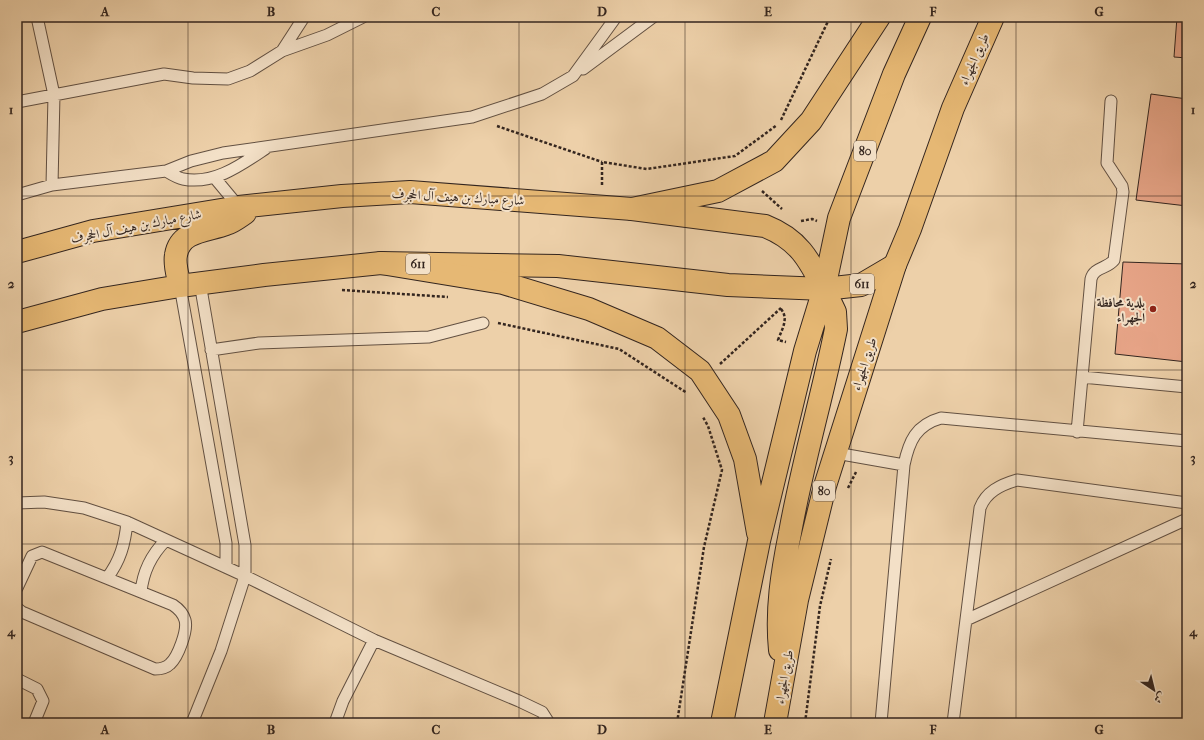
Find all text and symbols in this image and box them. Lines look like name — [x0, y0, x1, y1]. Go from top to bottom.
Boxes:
text: A — [100, 4, 110, 19]
text: B — [267, 4, 276, 19]
text: C — [432, 4, 441, 19]
text: D — [597, 4, 607, 19]
text: E — [764, 4, 772, 19]
text: F — [929, 4, 937, 19]
text: G — [1094, 4, 1104, 19]
street label: طريق الجهراء — [956, 31, 993, 88]
text: 1 — [9, 102, 14, 117]
text: 1 — [1191, 102, 1196, 117]
road number: 80 — [854, 141, 876, 161]
street label: شارع مبارك بن هيف آل الحجرف — [391, 186, 525, 212]
street label: شارع مبارك بن هيف آل الحجرف — [69, 206, 203, 250]
road number: 611 — [406, 254, 430, 274]
road number: 611 — [850, 274, 874, 294]
text: 2 — [8, 276, 15, 291]
text: 2 — [1190, 276, 1197, 291]
place label: بلدية محافظة الجهراء — [1097, 295, 1146, 326]
marker: بلدية محافظة الجهراء — [1148, 304, 1158, 314]
street label: طريق الجهراء — [848, 336, 881, 393]
text: 3 — [8, 450, 14, 466]
text: 3 — [1190, 450, 1196, 466]
road number: 80 — [813, 481, 835, 501]
text: 4 — [6, 624, 16, 640]
text: 4 — [1188, 624, 1198, 640]
street label: طريق الجهراء — [772, 649, 797, 706]
north arrow — [1134, 670, 1174, 710]
text: ش — [1151, 689, 1168, 706]
text: A — [100, 722, 110, 737]
text: B — [267, 722, 276, 737]
text: C — [432, 722, 441, 737]
text: D — [597, 722, 607, 737]
text: E — [764, 722, 772, 737]
text: F — [929, 722, 937, 737]
text: G — [1094, 722, 1104, 737]

